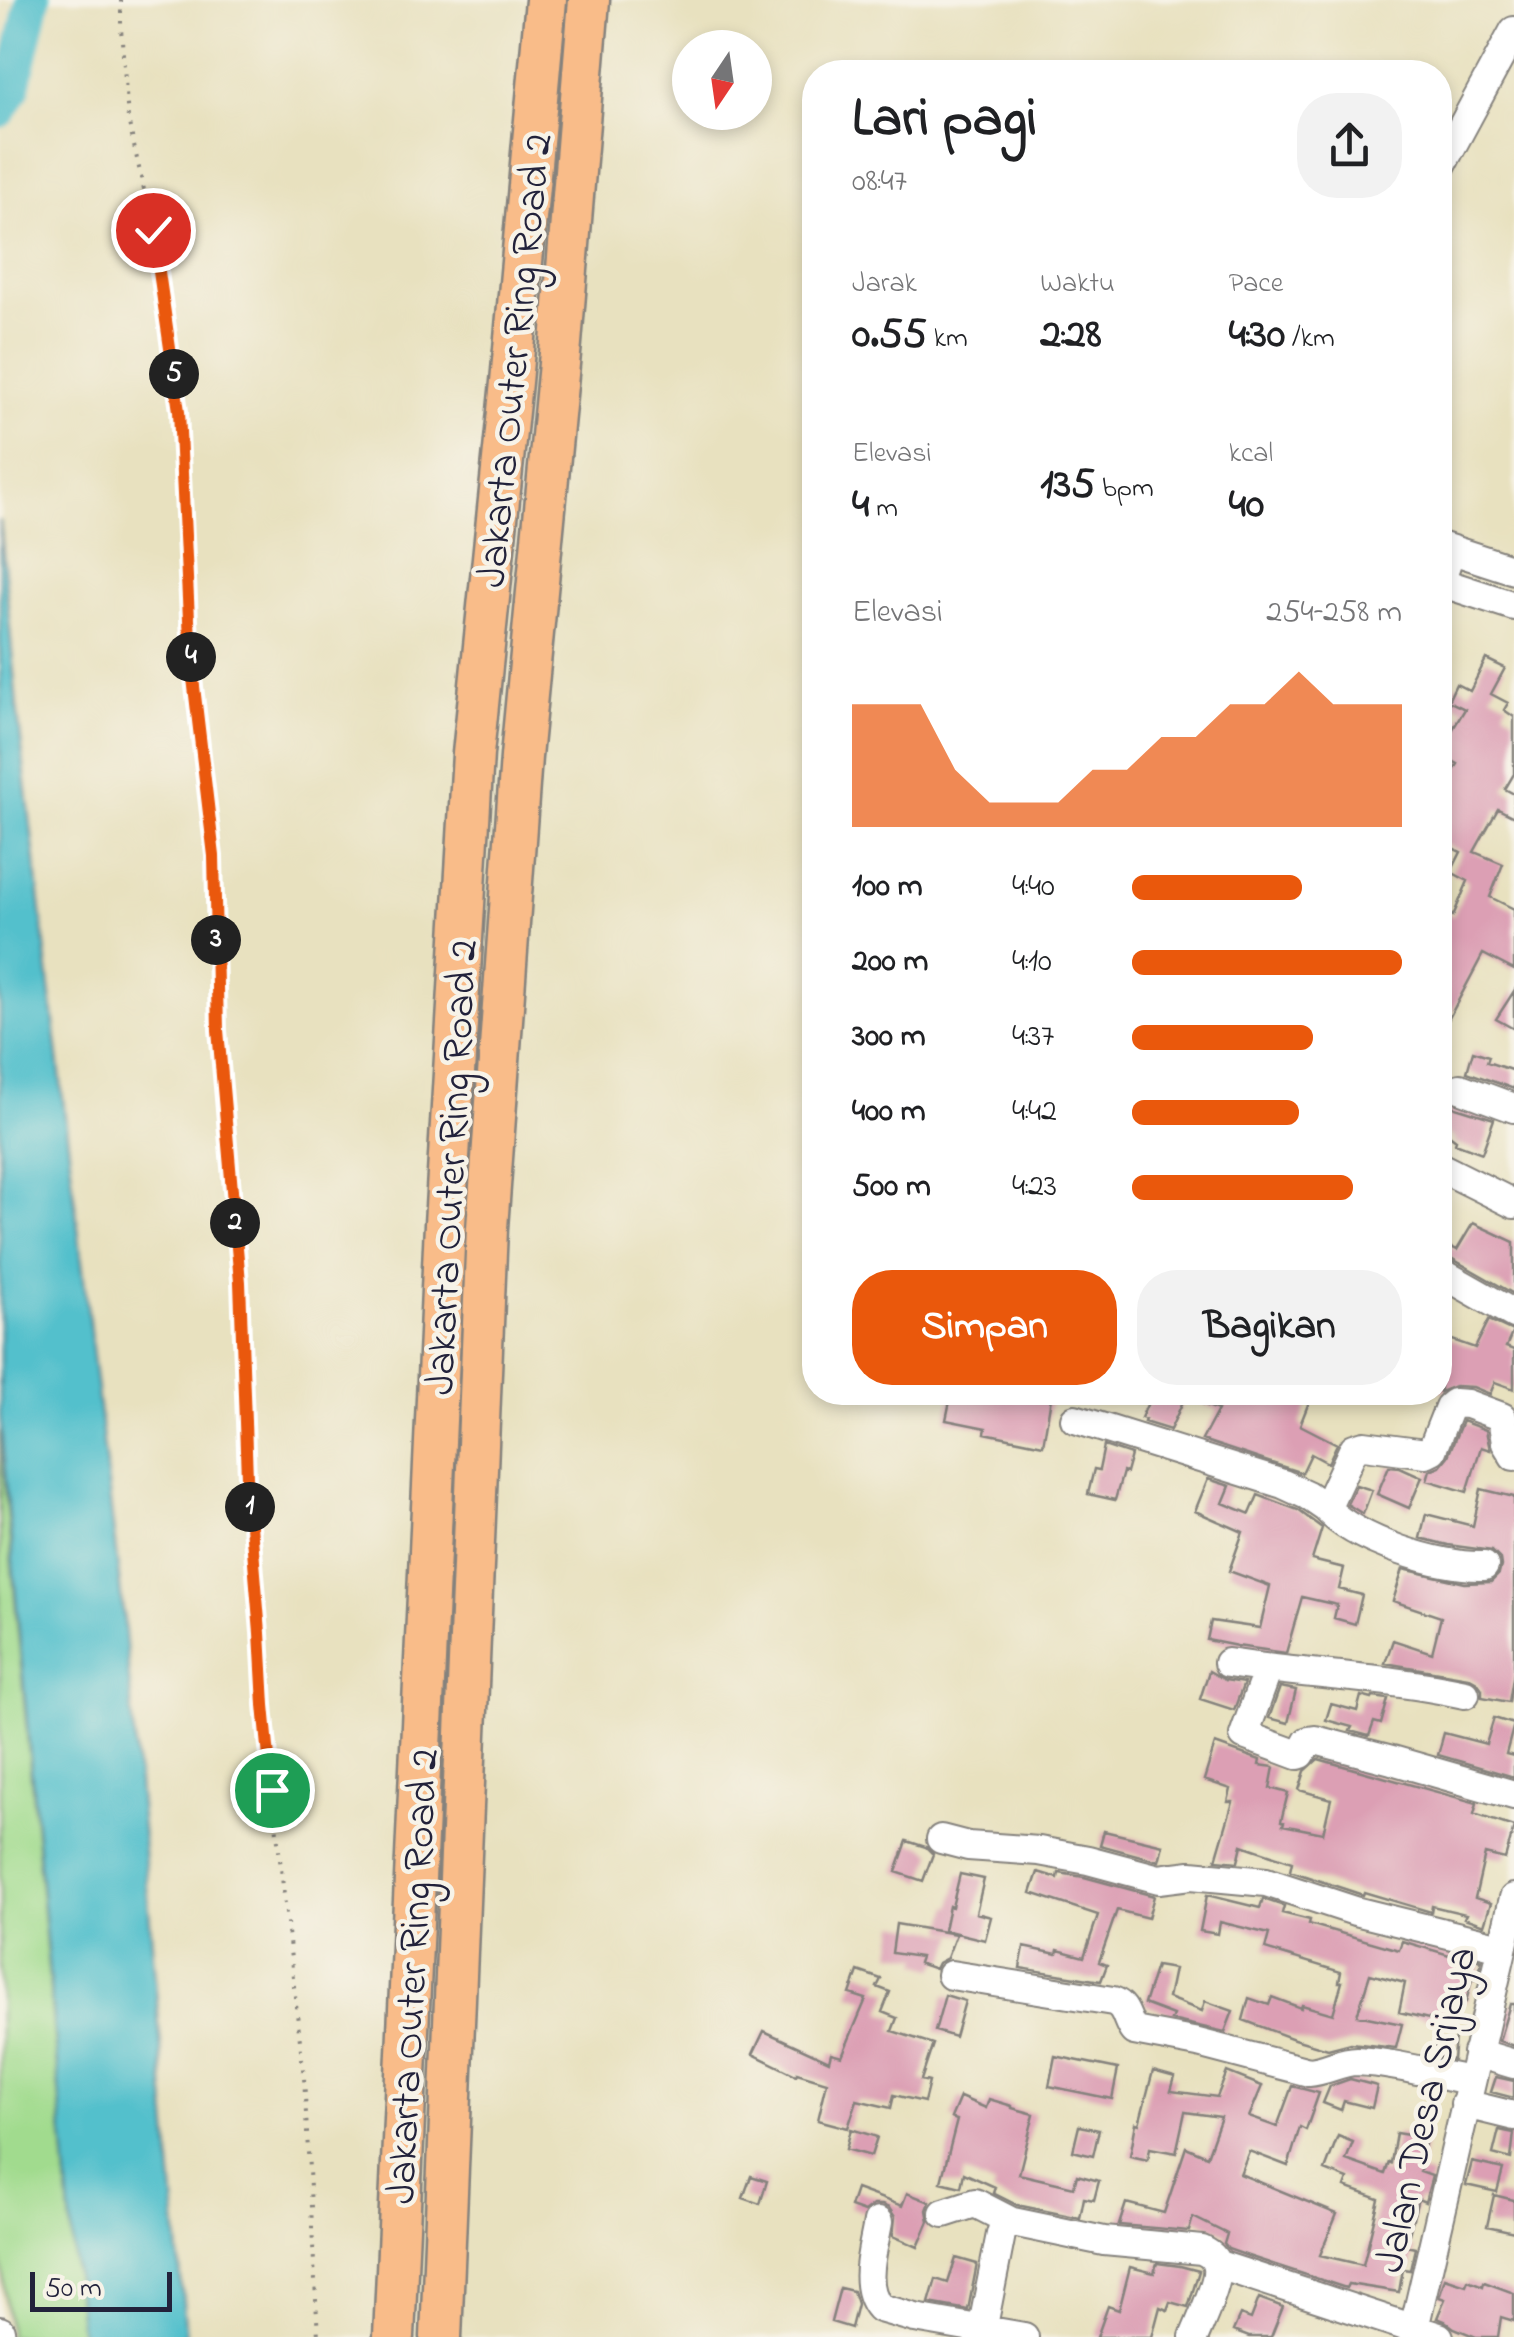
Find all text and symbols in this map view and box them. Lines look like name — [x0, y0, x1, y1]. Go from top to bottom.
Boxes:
north arrow — [672, 30, 772, 130]
map controls — [672, 30, 772, 130]
text: Lari pagi — [852, 81, 1037, 161]
button: share — [1297, 93, 1402, 198]
street label: Jakarta Outer Ring Road 2 — [462, 130, 571, 590]
text: 08:47 — [852, 159, 907, 206]
pin — [111, 188, 196, 273]
icon: check — [126, 203, 181, 258]
text: Jarak — [852, 264, 917, 305]
text: Waktu — [1040, 264, 1115, 305]
text: Pace — [1229, 264, 1283, 305]
text: 0.55 — [852, 305, 927, 366]
text: 2:28 — [1040, 305, 1101, 366]
text: 4:30 — [1229, 305, 1285, 366]
text: km — [927, 319, 968, 360]
text: /km — [1285, 319, 1335, 360]
pin: 5 — [149, 349, 199, 399]
text: 5 — [166, 353, 182, 394]
text: Elevasi — [852, 434, 931, 475]
text: kcal — [1229, 434, 1273, 475]
text: 135 — [1040, 455, 1095, 516]
text: bpm — [1095, 469, 1154, 510]
text: 4 — [852, 475, 869, 536]
text: 40 — [1229, 475, 1264, 536]
text: m — [869, 489, 898, 530]
text: Elevasi — [852, 590, 943, 637]
text: 254–258 m — [1266, 590, 1402, 637]
pin: 4 — [166, 632, 216, 682]
text: 4 — [185, 636, 197, 677]
text: 100 m — [852, 864, 923, 911]
text: 4:40 — [1012, 864, 1055, 911]
pin: 3 — [191, 915, 241, 965]
text: 3 — [210, 919, 222, 960]
street label: Jakarta Outer Ring Road 2 — [411, 938, 496, 1397]
text: 200 m — [852, 939, 928, 986]
text: 4:10 — [1012, 939, 1052, 986]
text: 300 m — [852, 1014, 926, 1061]
text: 4:37 — [1012, 1014, 1054, 1061]
text: 400 m — [852, 1089, 926, 1136]
text: 4:42 — [1012, 1089, 1057, 1136]
text: 500 m — [852, 1164, 931, 1211]
text: 4:23 — [1012, 1164, 1057, 1211]
pin: 2 — [210, 1198, 260, 1248]
text: 2 — [228, 1202, 242, 1243]
button: Simpan — [852, 1270, 1117, 1385]
button: Bagikan — [1137, 1270, 1402, 1385]
pin: 1 — [225, 1482, 275, 1532]
text: 1 — [246, 1486, 254, 1527]
street label: Jakarta Outer Ring Road 2 — [372, 1747, 457, 2206]
pin — [230, 1748, 315, 1833]
icon: arrive — [245, 1763, 300, 1818]
street label: Jalan Desa Srijaya — [1360, 1941, 1495, 2279]
scale bar — [30, 2267, 172, 2312]
text: 50 m — [45, 2269, 102, 2310]

